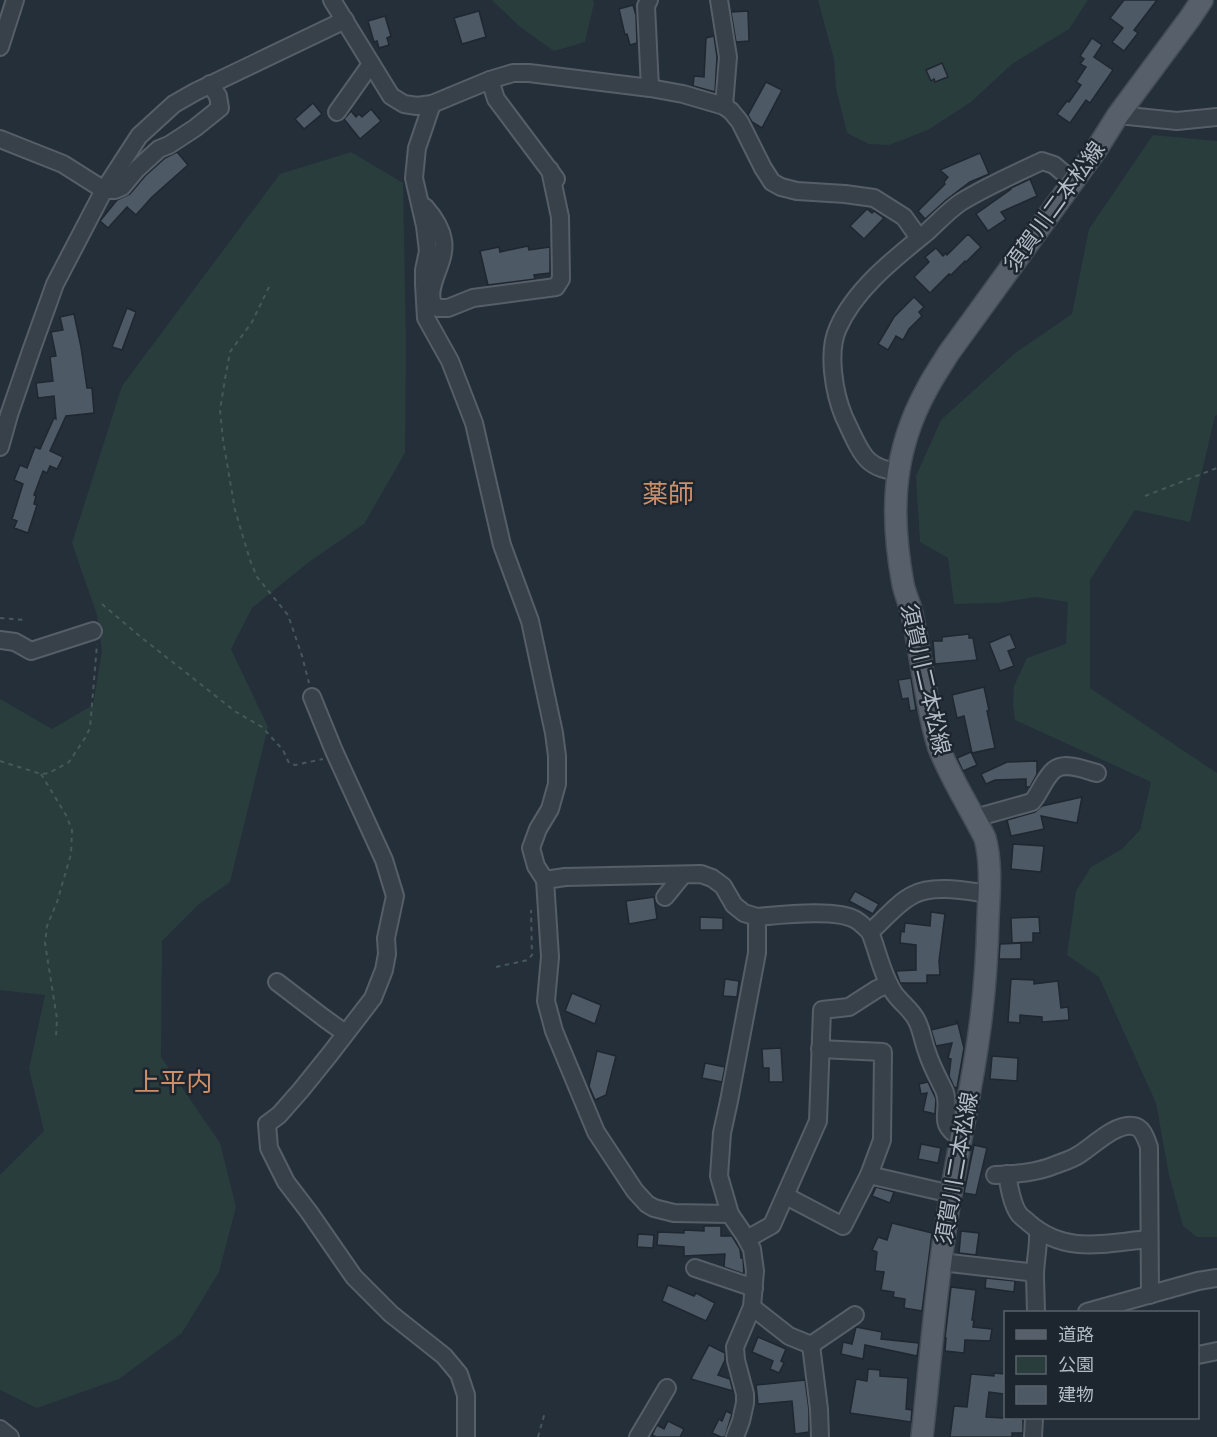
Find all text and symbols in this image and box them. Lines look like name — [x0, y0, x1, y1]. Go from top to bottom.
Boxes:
street label: 須賀川二本松線 — [997, 135, 1111, 277]
district label: 薬師 — [642, 477, 694, 511]
street label: 須賀川二本松線 — [895, 601, 957, 757]
district label: 上平内 — [134, 1065, 212, 1099]
street label: 須賀川二本松線 — [929, 1090, 983, 1246]
legend — [1004, 1311, 1199, 1419]
text: 道路 — [1058, 1323, 1094, 1346]
text: 公園 — [1058, 1353, 1094, 1376]
text: 建物 — [1058, 1383, 1094, 1406]

